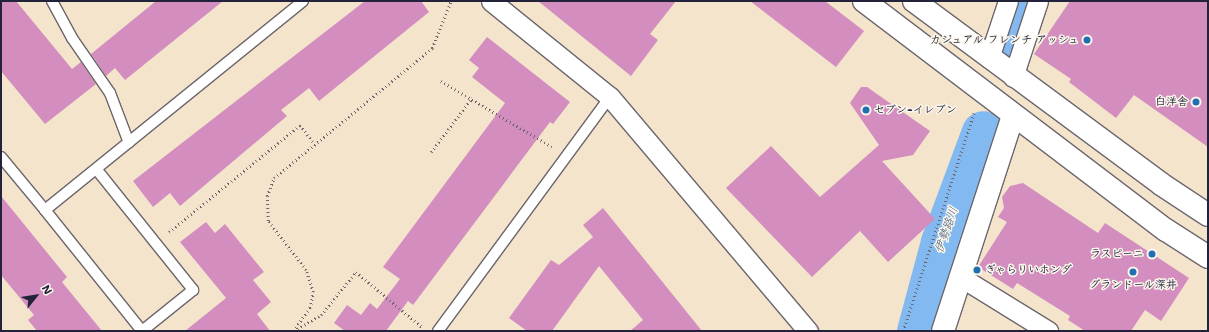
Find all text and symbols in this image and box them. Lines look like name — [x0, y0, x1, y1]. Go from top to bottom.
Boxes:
place label: カジュアル フレンチ アッシュ — [928, 33, 1079, 47]
marker: カジュアル フレンチ アッシュ — [1082, 35, 1092, 45]
place label: 白洋舎 — [1155, 95, 1188, 109]
marker: 白洋舎 — [1191, 97, 1201, 107]
place label: セブン-イレブン — [874, 103, 957, 117]
marker: セブン-イレブン — [861, 105, 871, 115]
water label: 伊勢路川 — [932, 205, 962, 255]
place label: ラスピーニ — [1089, 247, 1144, 261]
marker: ラスピーニ — [1147, 249, 1157, 259]
place label: ぎゃらりいホンダ — [985, 263, 1073, 277]
marker: ぎゃらりいホンダ — [972, 265, 982, 275]
marker: グランドール深井 — [1128, 267, 1138, 277]
north arrow — [16, 276, 56, 316]
place label: グランドール深井 — [1089, 278, 1177, 292]
text: N — [38, 282, 56, 297]

